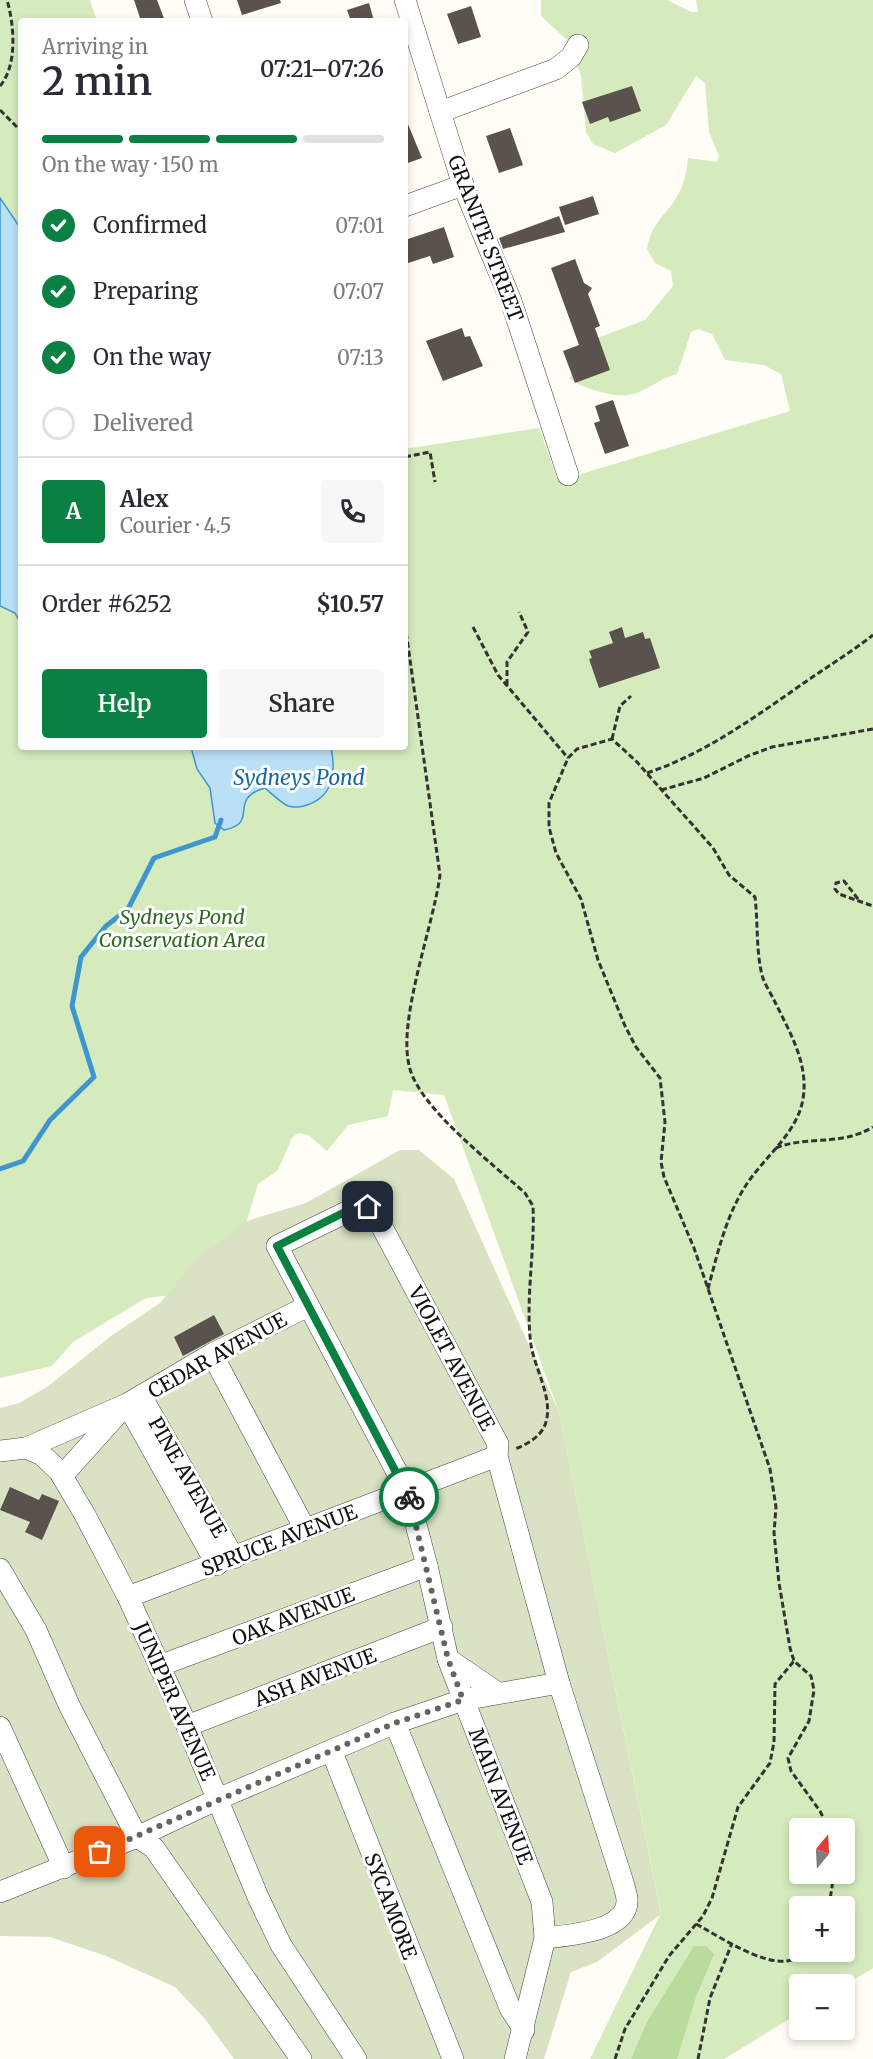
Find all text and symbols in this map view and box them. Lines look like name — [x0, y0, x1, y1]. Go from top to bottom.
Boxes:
text: Arriving in — [42, 34, 148, 59]
text: 07:21–07:26 — [260, 55, 384, 83]
text: 2 min — [42, 57, 152, 106]
street label: GRANITE STREET — [443, 151, 529, 325]
text: On the way · 150 m — [42, 152, 219, 177]
icon: check — [42, 209, 75, 242]
text: Confirmed — [93, 211, 207, 239]
text: 07:01 — [335, 213, 384, 238]
icon: check — [42, 275, 75, 308]
text: Preparing — [93, 277, 198, 305]
text: 07:07 — [333, 279, 384, 304]
icon: check — [42, 341, 75, 374]
text: On the way — [93, 343, 211, 371]
text: 07:13 — [337, 345, 384, 370]
text: Delivered — [93, 409, 193, 437]
button: phone — [321, 480, 384, 543]
text: Alex — [120, 485, 169, 513]
text: A — [66, 497, 81, 525]
text: Courier · 4.5 — [120, 513, 232, 538]
text: Order #6252 — [42, 590, 172, 618]
text: $10.57 — [316, 590, 384, 618]
button: Help — [42, 669, 207, 738]
button: Share — [219, 669, 384, 738]
water label: Sydneys Pond — [233, 764, 365, 791]
park label: Sydneys Pond Conservation Area — [98, 904, 266, 952]
pin — [342, 1181, 393, 1232]
icon: home — [351, 1190, 384, 1223]
street label: VIOLET AVENUE — [403, 1281, 501, 1435]
street label: CEDAR AVENUE — [143, 1306, 291, 1403]
street label: PINE AVENUE — [143, 1412, 233, 1542]
courier — [379, 1467, 439, 1527]
icon: bike — [393, 1481, 426, 1514]
street label: SPRUCE AVENUE — [198, 1499, 361, 1581]
street label: OAK AVENUE — [228, 1581, 358, 1651]
street label: JUNIPER AVENUE — [128, 1617, 221, 1785]
street label: ASH AVENUE — [250, 1642, 380, 1712]
street label: MAIN AVENUE — [463, 1724, 539, 1868]
north arrow — [789, 1818, 855, 1884]
map controls — [789, 1818, 855, 2040]
pin — [74, 1826, 125, 1877]
icon: bag — [83, 1835, 116, 1868]
street label: SYCAMORE — [359, 1849, 423, 1963]
button: + — [789, 1896, 855, 1962]
button: − — [789, 1974, 855, 2040]

